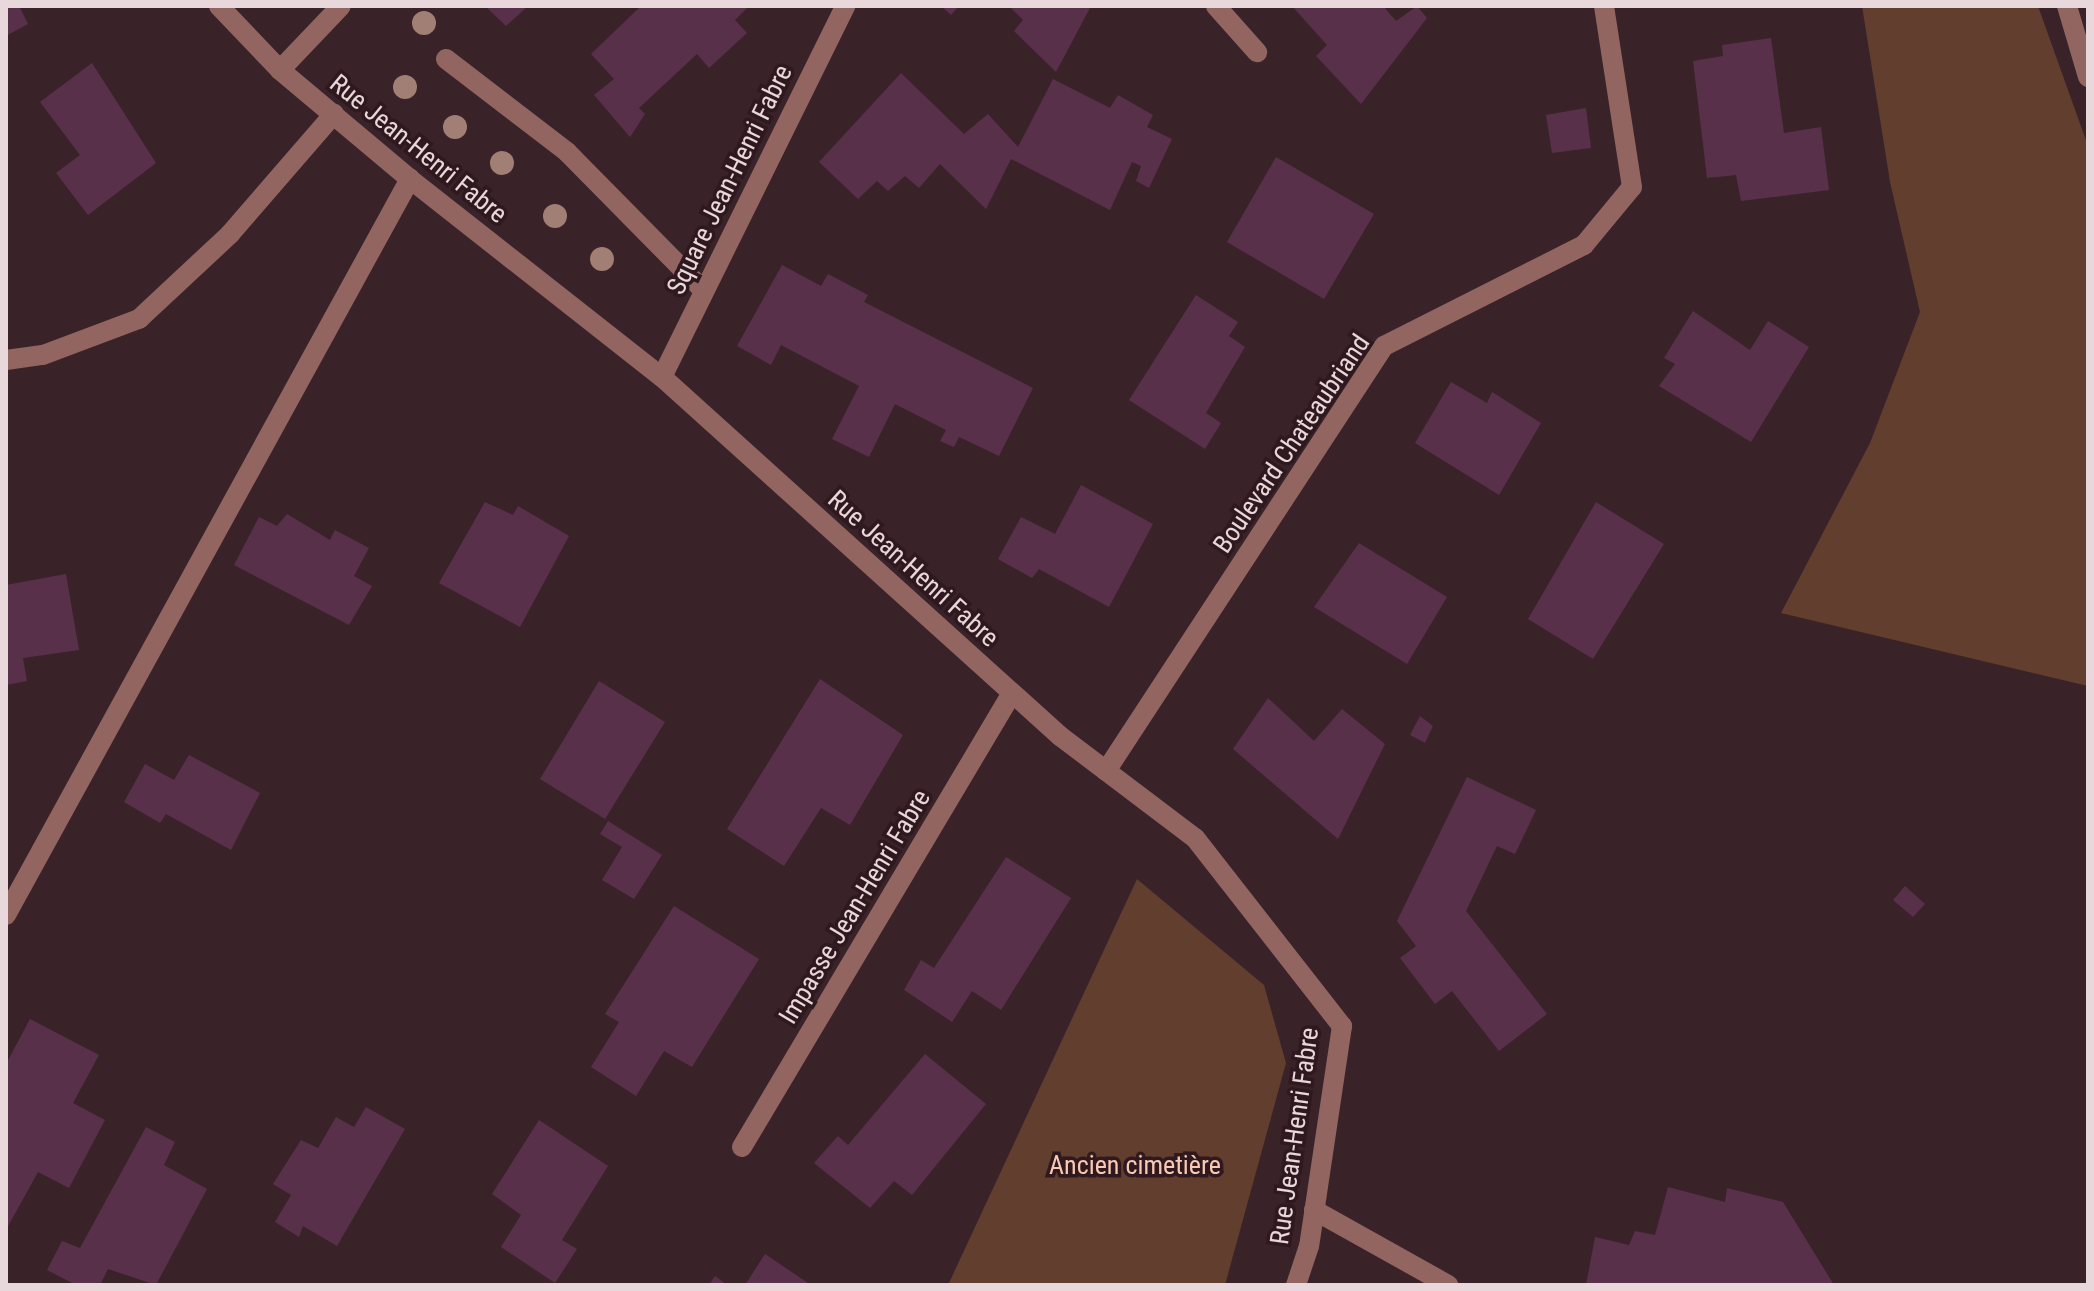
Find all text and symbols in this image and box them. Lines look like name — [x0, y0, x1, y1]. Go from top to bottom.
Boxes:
street label: Square Jean-Henri Fabre — [661, 60, 799, 300]
street label: Rue Jean-Henri Fabre — [323, 68, 513, 230]
street label: Boulevard Chateaubriand — [1207, 329, 1377, 559]
street label: Rue Jean-Henri Fabre — [821, 484, 1005, 654]
street label: Impasse Jean-Henri Fabre — [773, 784, 937, 1030]
street label: Rue Jean-Henri Fabre — [1264, 1026, 1326, 1246]
park label: Ancien cimetière — [1049, 1150, 1221, 1182]

